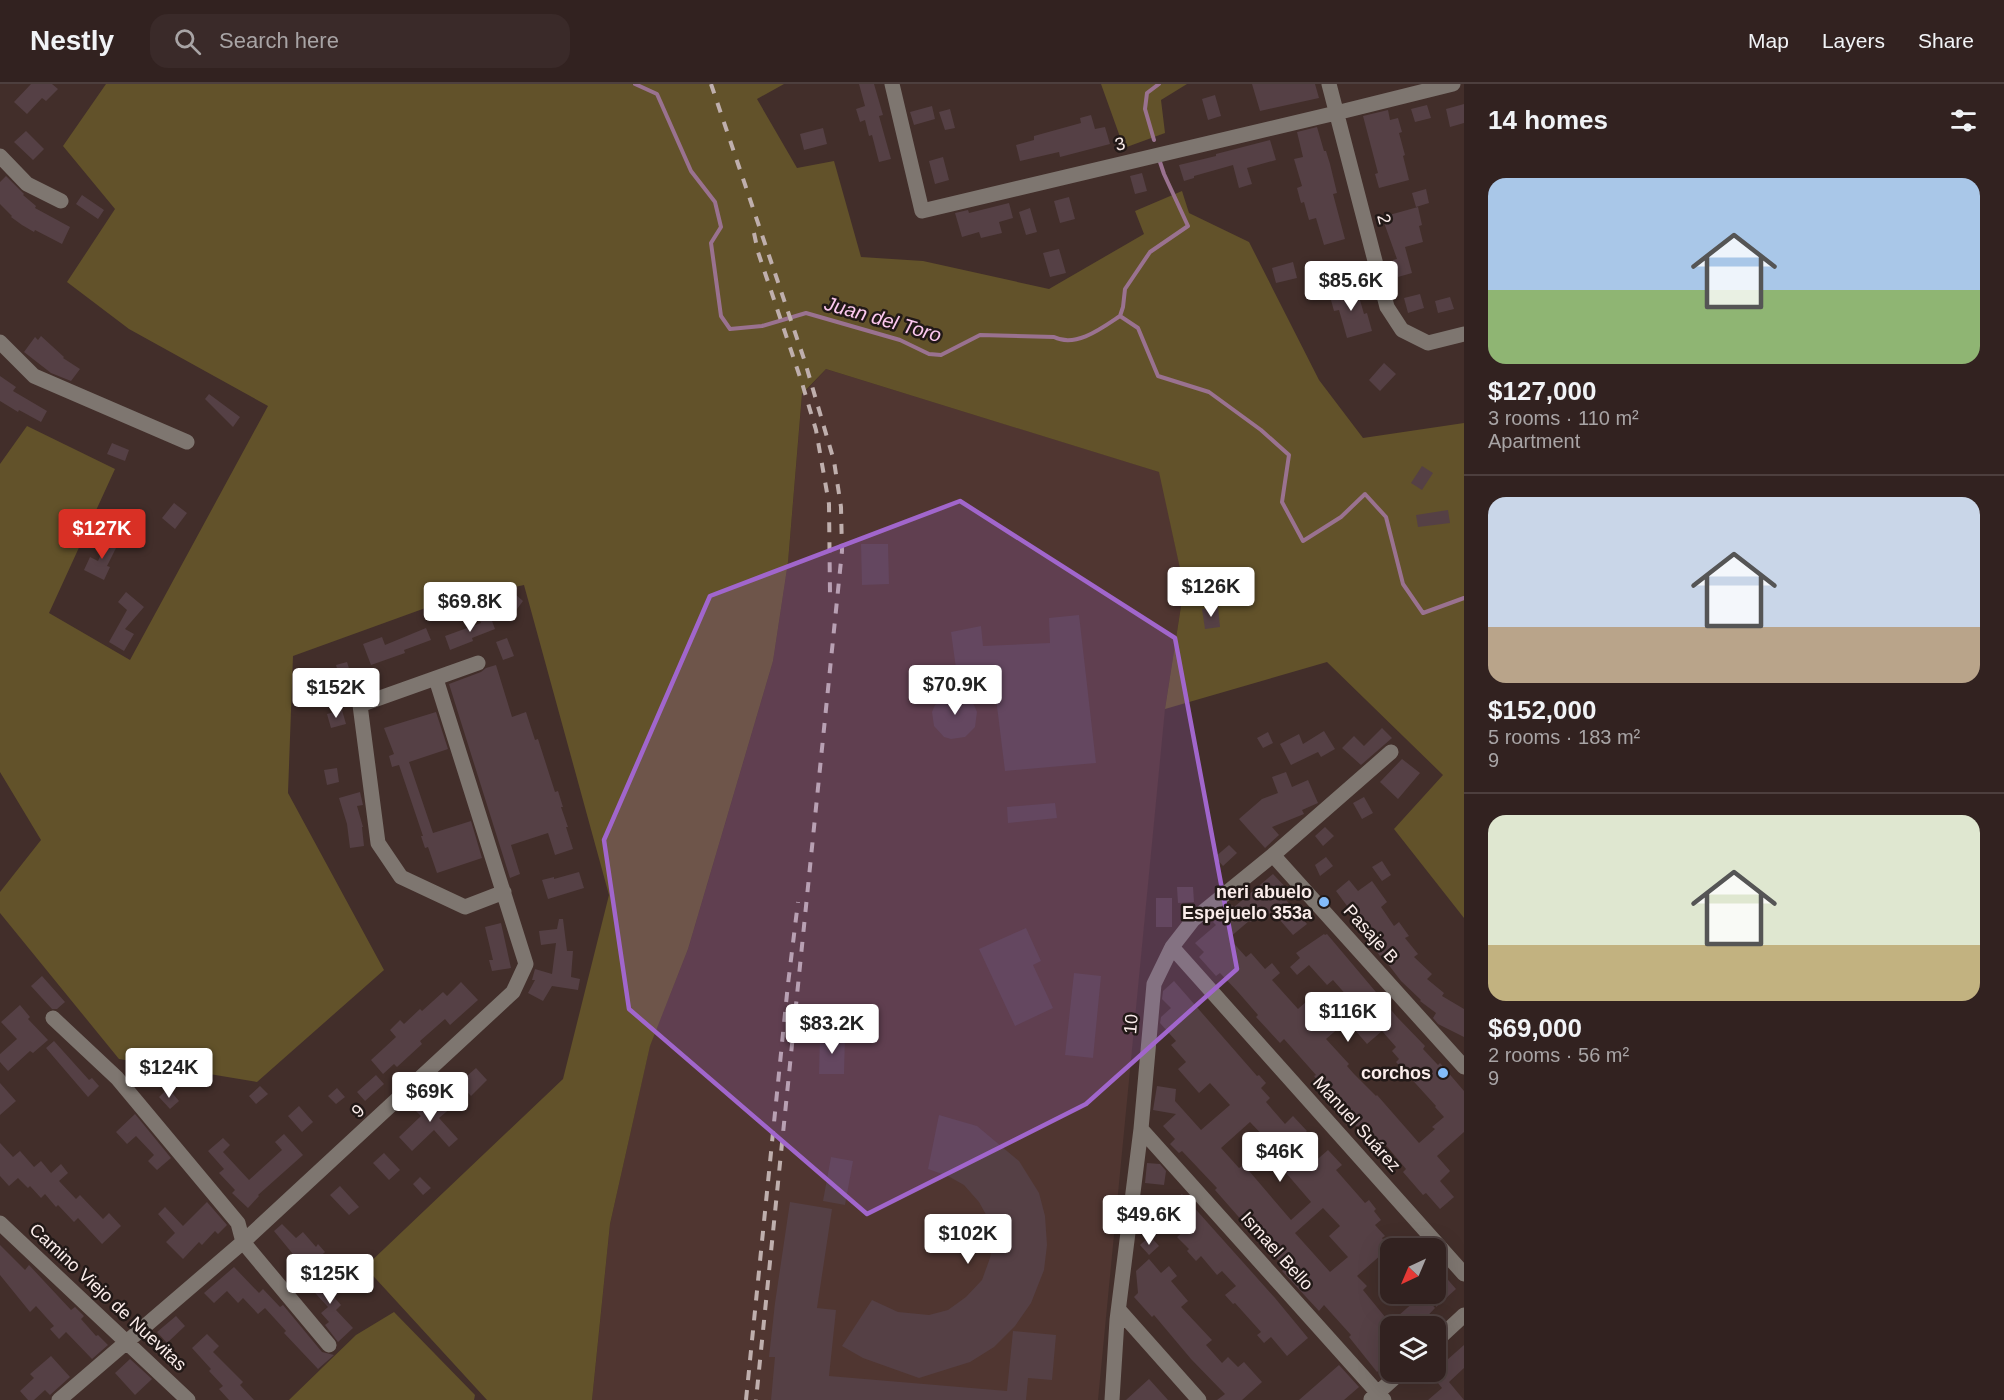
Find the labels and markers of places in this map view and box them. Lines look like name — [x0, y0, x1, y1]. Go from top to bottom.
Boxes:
pin: $85.6K — [1302, 261, 1400, 312]
pin: $127K — [60, 509, 144, 560]
pin: $126K — [1169, 567, 1253, 618]
pin: $69.8K — [421, 582, 519, 633]
pin: $70.9K — [906, 665, 1004, 716]
pin: $152K — [294, 668, 378, 719]
place label: neri abuelo Espejuelo 353a — [1182, 882, 1313, 923]
marker: neri abuelo Espejuelo 353a — [1317, 895, 1331, 909]
pin: $116K — [1306, 992, 1390, 1043]
pin: $83.2K — [783, 1004, 881, 1055]
pin: $124K — [127, 1048, 211, 1099]
place label: corchos — [1361, 1063, 1431, 1083]
marker: corchos — [1436, 1066, 1450, 1080]
pin: $69K — [394, 1072, 466, 1123]
pin: $46K — [1244, 1132, 1316, 1183]
pin: $49.6K — [1100, 1195, 1198, 1246]
pin: $102K — [926, 1214, 1010, 1265]
pin: $125K — [288, 1254, 372, 1305]

